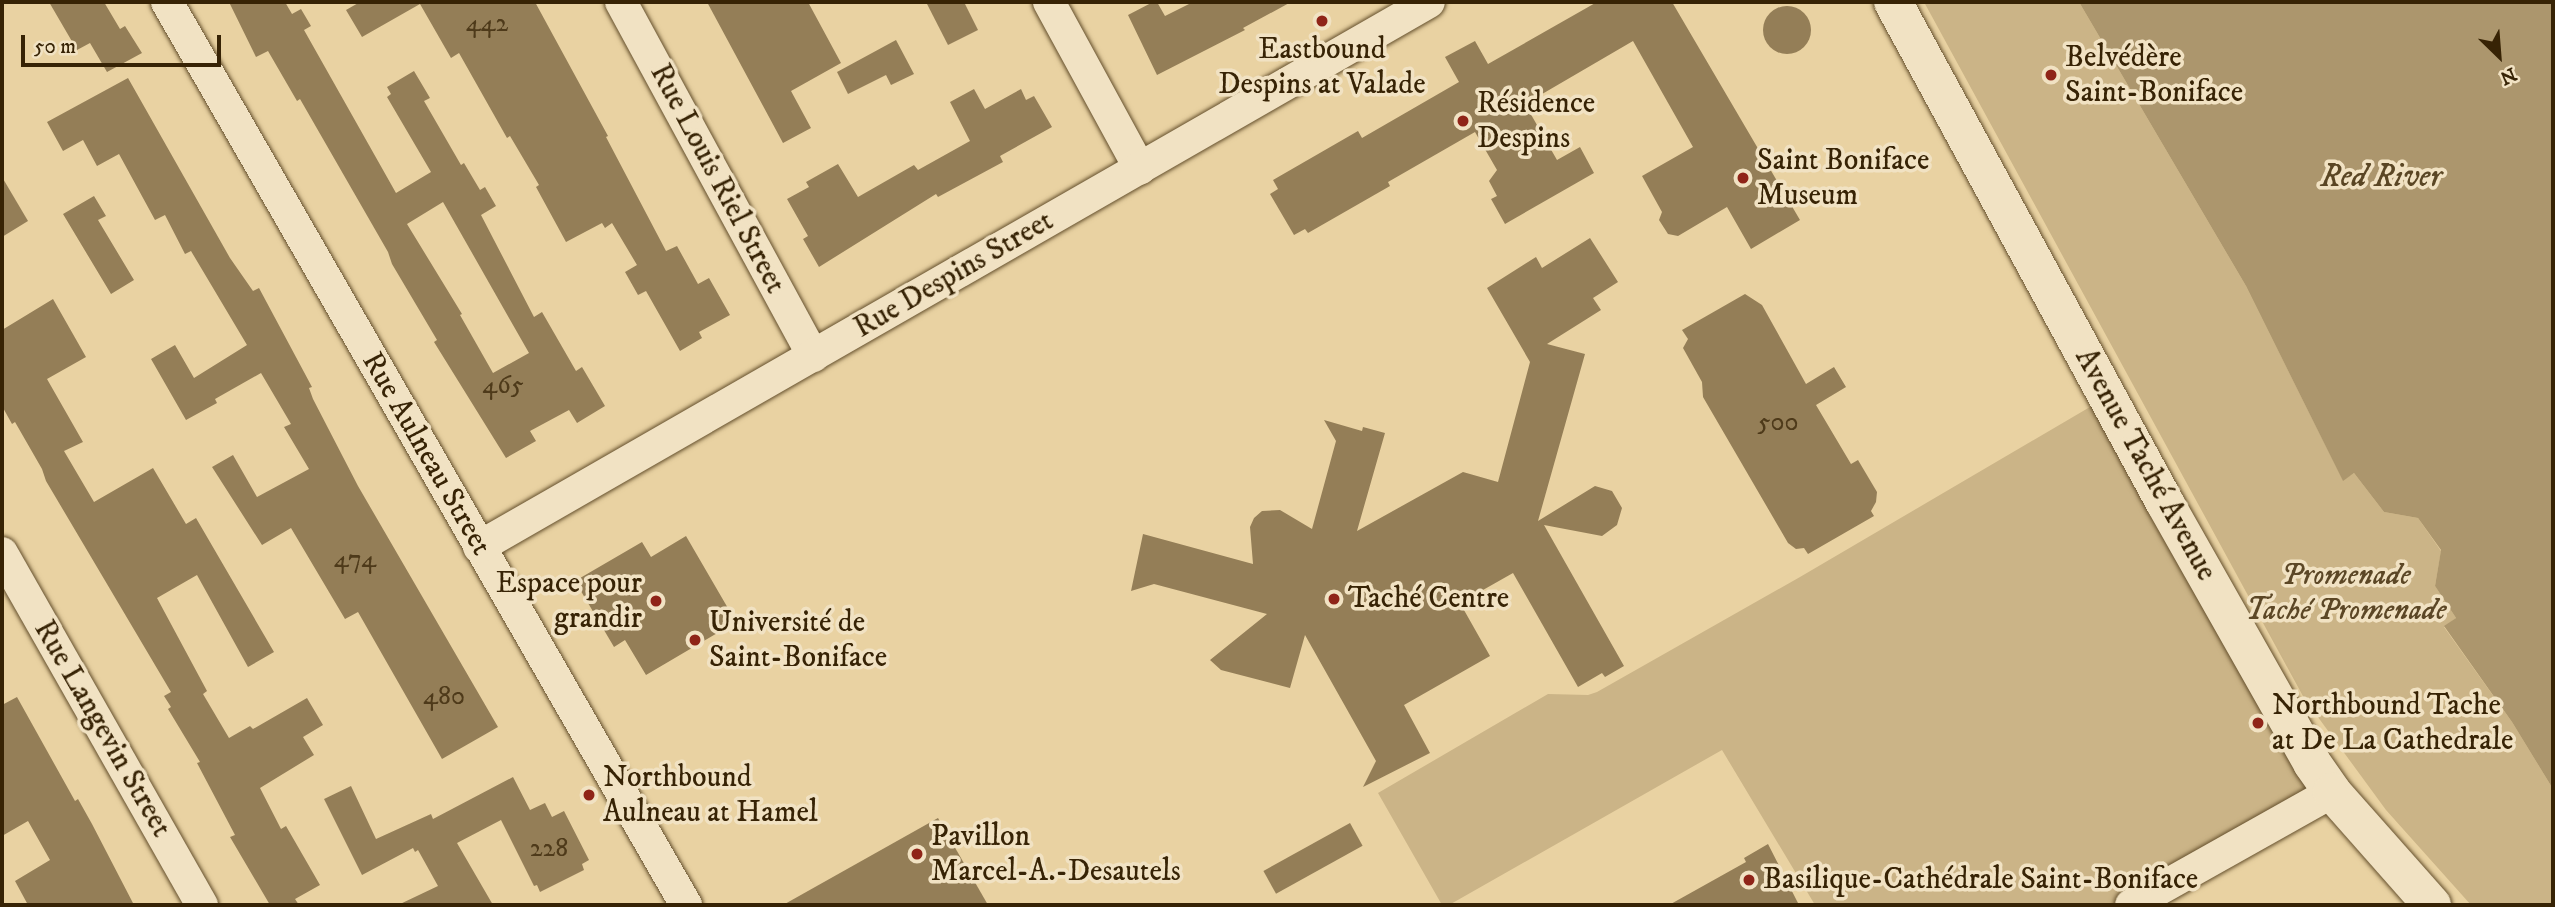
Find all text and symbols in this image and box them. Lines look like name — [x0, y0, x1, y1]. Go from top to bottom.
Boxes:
house number: 442 — [466, 8, 508, 40]
marker: Eastbound Despins at Valade — [1314, 13, 1330, 29]
scale bar — [24, 21, 224, 65]
north arrow — [2464, 21, 2534, 91]
place label: Eastbound Despins at Valade — [1218, 32, 1426, 102]
text: 50 m — [34, 34, 76, 60]
place label: Belvédère Saint-Boniface — [2065, 40, 2243, 110]
street label: Rue Louis Riel Street — [641, 58, 793, 300]
text: N — [2496, 62, 2520, 89]
marker: Belvédère Saint-Boniface — [2043, 67, 2059, 83]
place label: Résidence Despins — [1477, 86, 1595, 156]
marker: Résidence Despins — [1455, 113, 1471, 129]
place label: Saint Boniface Museum — [1757, 143, 1929, 214]
water label: Red River — [2320, 158, 2442, 196]
marker: Saint Boniface Museum — [1735, 170, 1751, 186]
street label: Rue Despins Street — [848, 203, 1060, 347]
street label: Avenue Taché Avenue — [2066, 343, 2224, 587]
street label: Rue Aulneau Street — [353, 346, 499, 562]
house number: 465 — [482, 370, 524, 402]
house number: 500 — [1758, 407, 1798, 439]
house number: 474 — [334, 544, 376, 576]
park label: Promenade Taché Promenade — [2245, 558, 2447, 628]
place label: Espace pour grandir — [496, 566, 642, 636]
place label: Taché Centre — [1348, 581, 1509, 617]
marker: Taché Centre — [1326, 591, 1342, 607]
marker: Espace pour grandir — [648, 593, 664, 609]
place label: Université de Saint-Boniface — [709, 605, 887, 676]
street label: Rue Langevin Street — [25, 614, 179, 844]
marker: Université de Saint-Boniface — [687, 632, 703, 648]
house number: 480 — [423, 681, 465, 713]
place label: Northbound Tache at De La Cathedrale — [2272, 688, 2513, 758]
marker: Northbound Tache at De La Cathedrale — [2250, 715, 2266, 731]
place label: Northbound Aulneau at Hamel — [603, 760, 818, 830]
marker: Northbound Aulneau at Hamel — [581, 787, 597, 803]
place label: Pavillon Marcel-A.-Desautels — [931, 819, 1181, 890]
house number: 228 — [530, 833, 568, 865]
marker: Pavillon Marcel-A.-Desautels — [909, 846, 925, 862]
place label: Basilique-Cathédrale Saint-Boniface — [1763, 862, 2198, 898]
marker: Basilique-Cathédrale Saint-Boniface — [1741, 872, 1757, 888]

